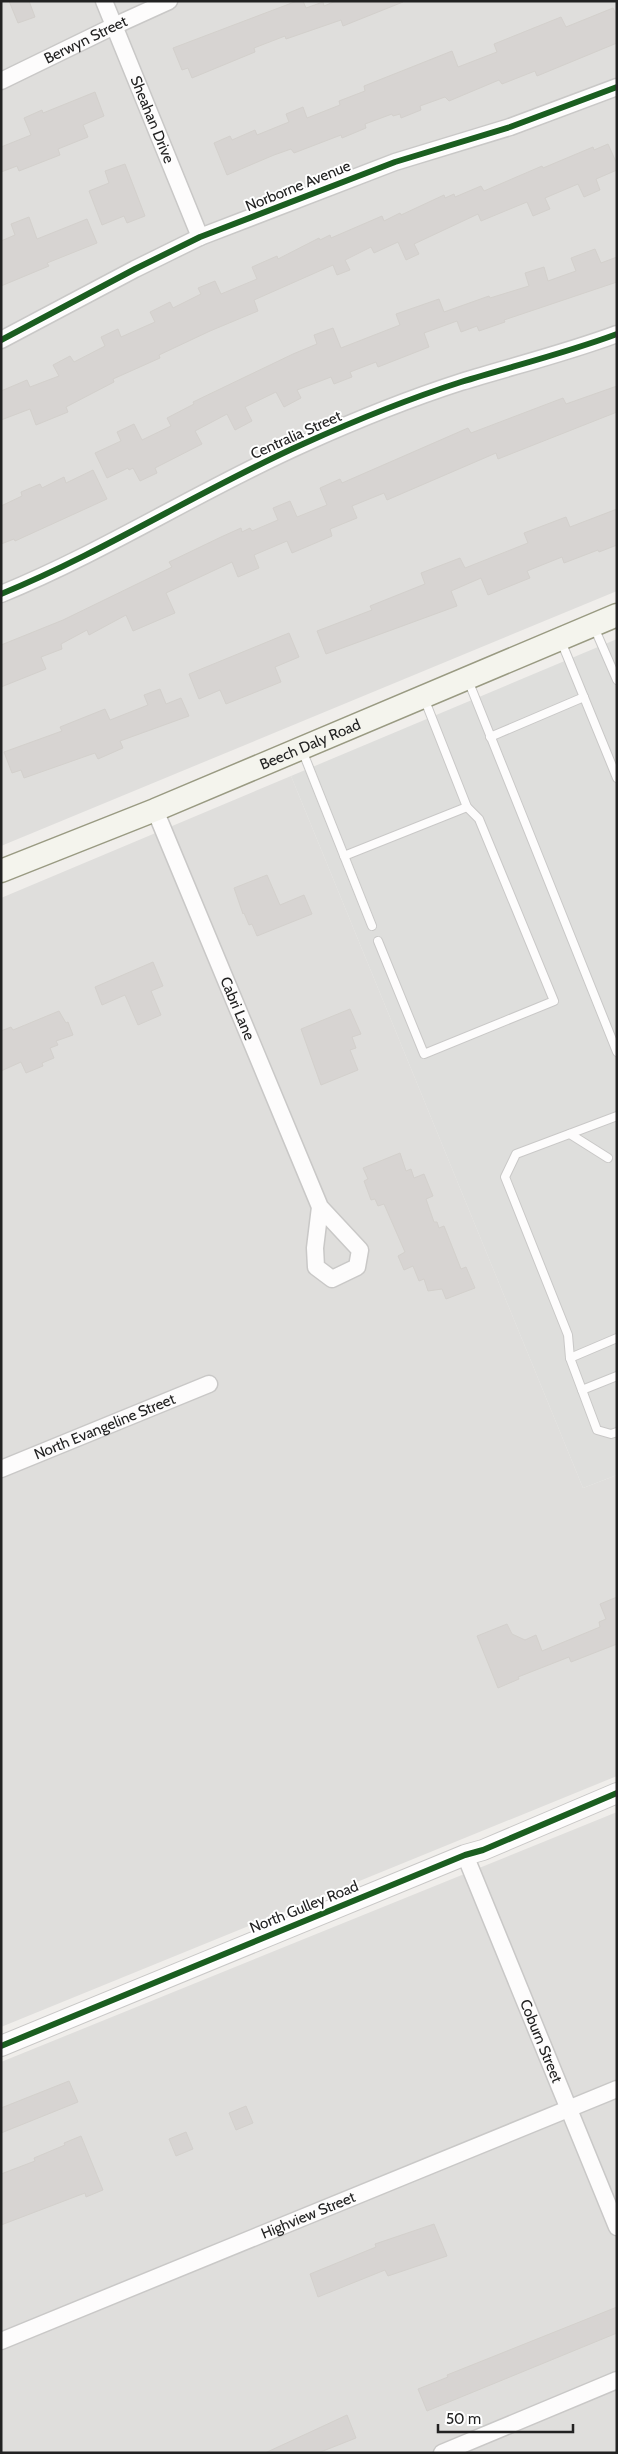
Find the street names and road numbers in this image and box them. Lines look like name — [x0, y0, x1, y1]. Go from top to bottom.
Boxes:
street label: Berwyn Street — [41, 12, 130, 68]
street label: Sheahan Drive — [126, 73, 178, 166]
street label: Norborne Avenue — [243, 157, 353, 215]
street label: Centralia Street — [248, 407, 344, 463]
street label: Beech Daly Road — [257, 715, 363, 774]
street label: Cabri Lane — [216, 974, 259, 1043]
street label: North Evangeline Street — [31, 1390, 178, 1464]
street label: North Gulley Road — [247, 1877, 361, 1937]
street label: Coburn Street — [516, 1997, 566, 2085]
street label: Highview Street — [259, 2188, 358, 2243]

